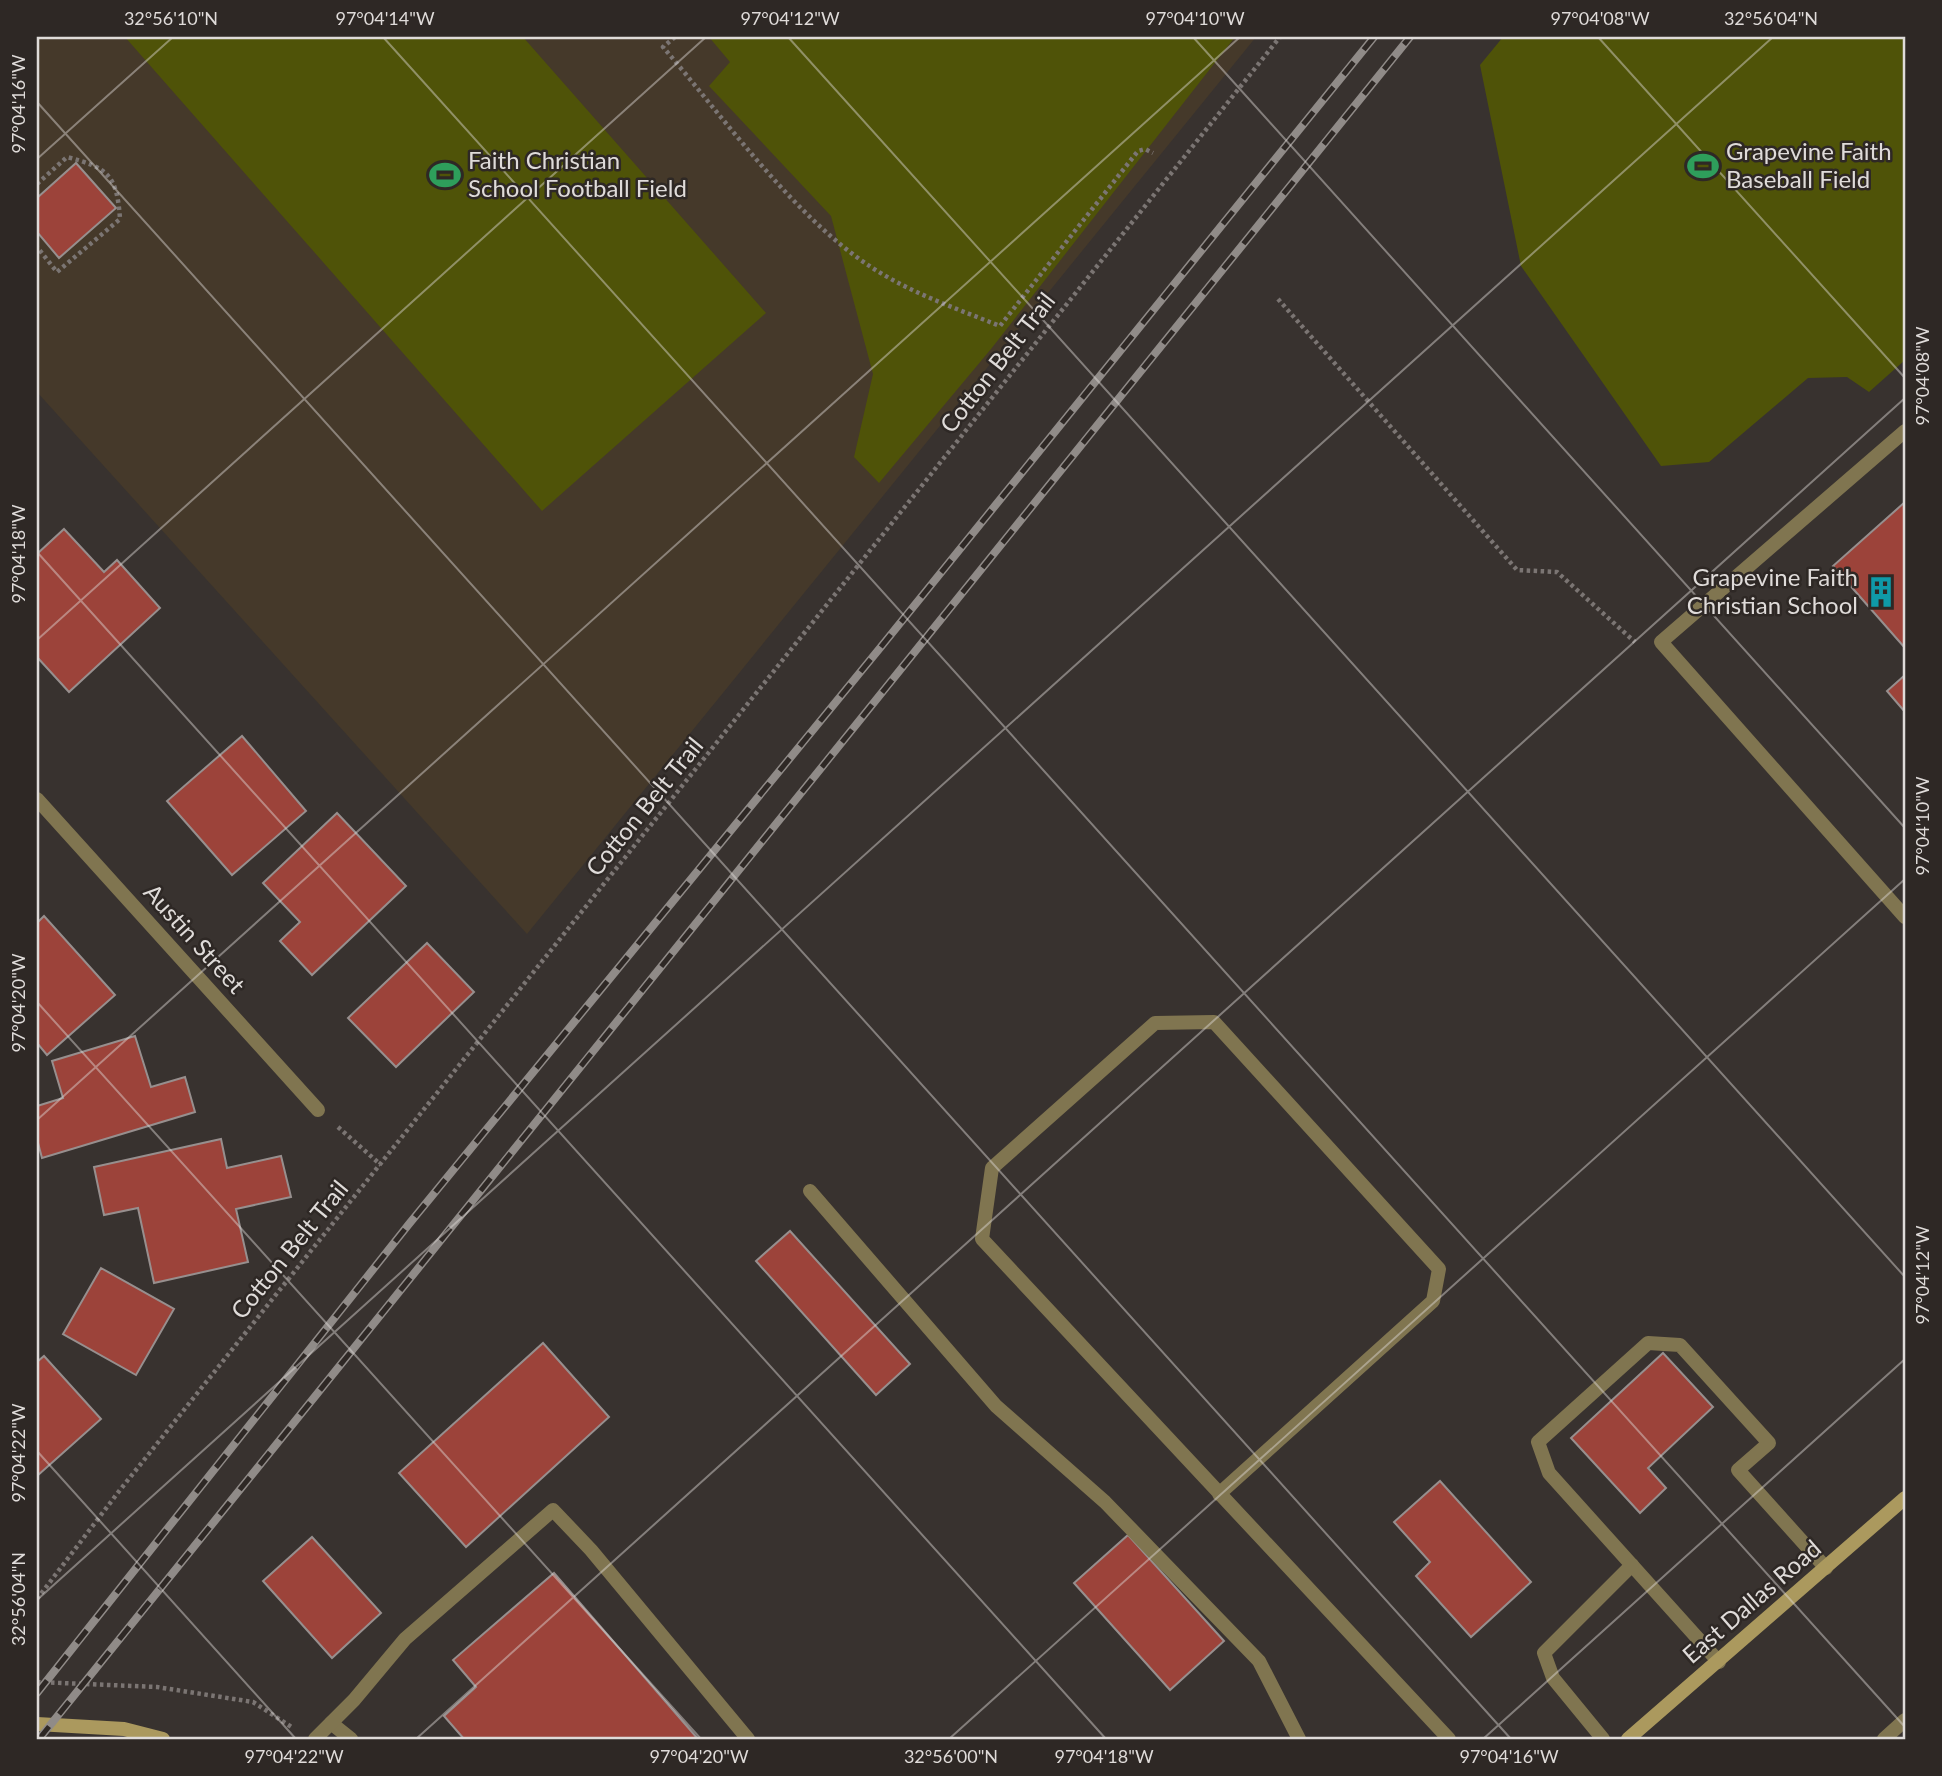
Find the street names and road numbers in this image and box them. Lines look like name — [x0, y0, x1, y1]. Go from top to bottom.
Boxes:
street label: Cotton Belt Trail — [933, 286, 1061, 438]
street label: Cotton Belt Trail — [579, 731, 709, 881]
street label: Austin Street — [138, 877, 252, 999]
street label: Cotton Belt Trail — [224, 1174, 354, 1324]
street label: East Dallas Road — [1676, 1533, 1826, 1669]

